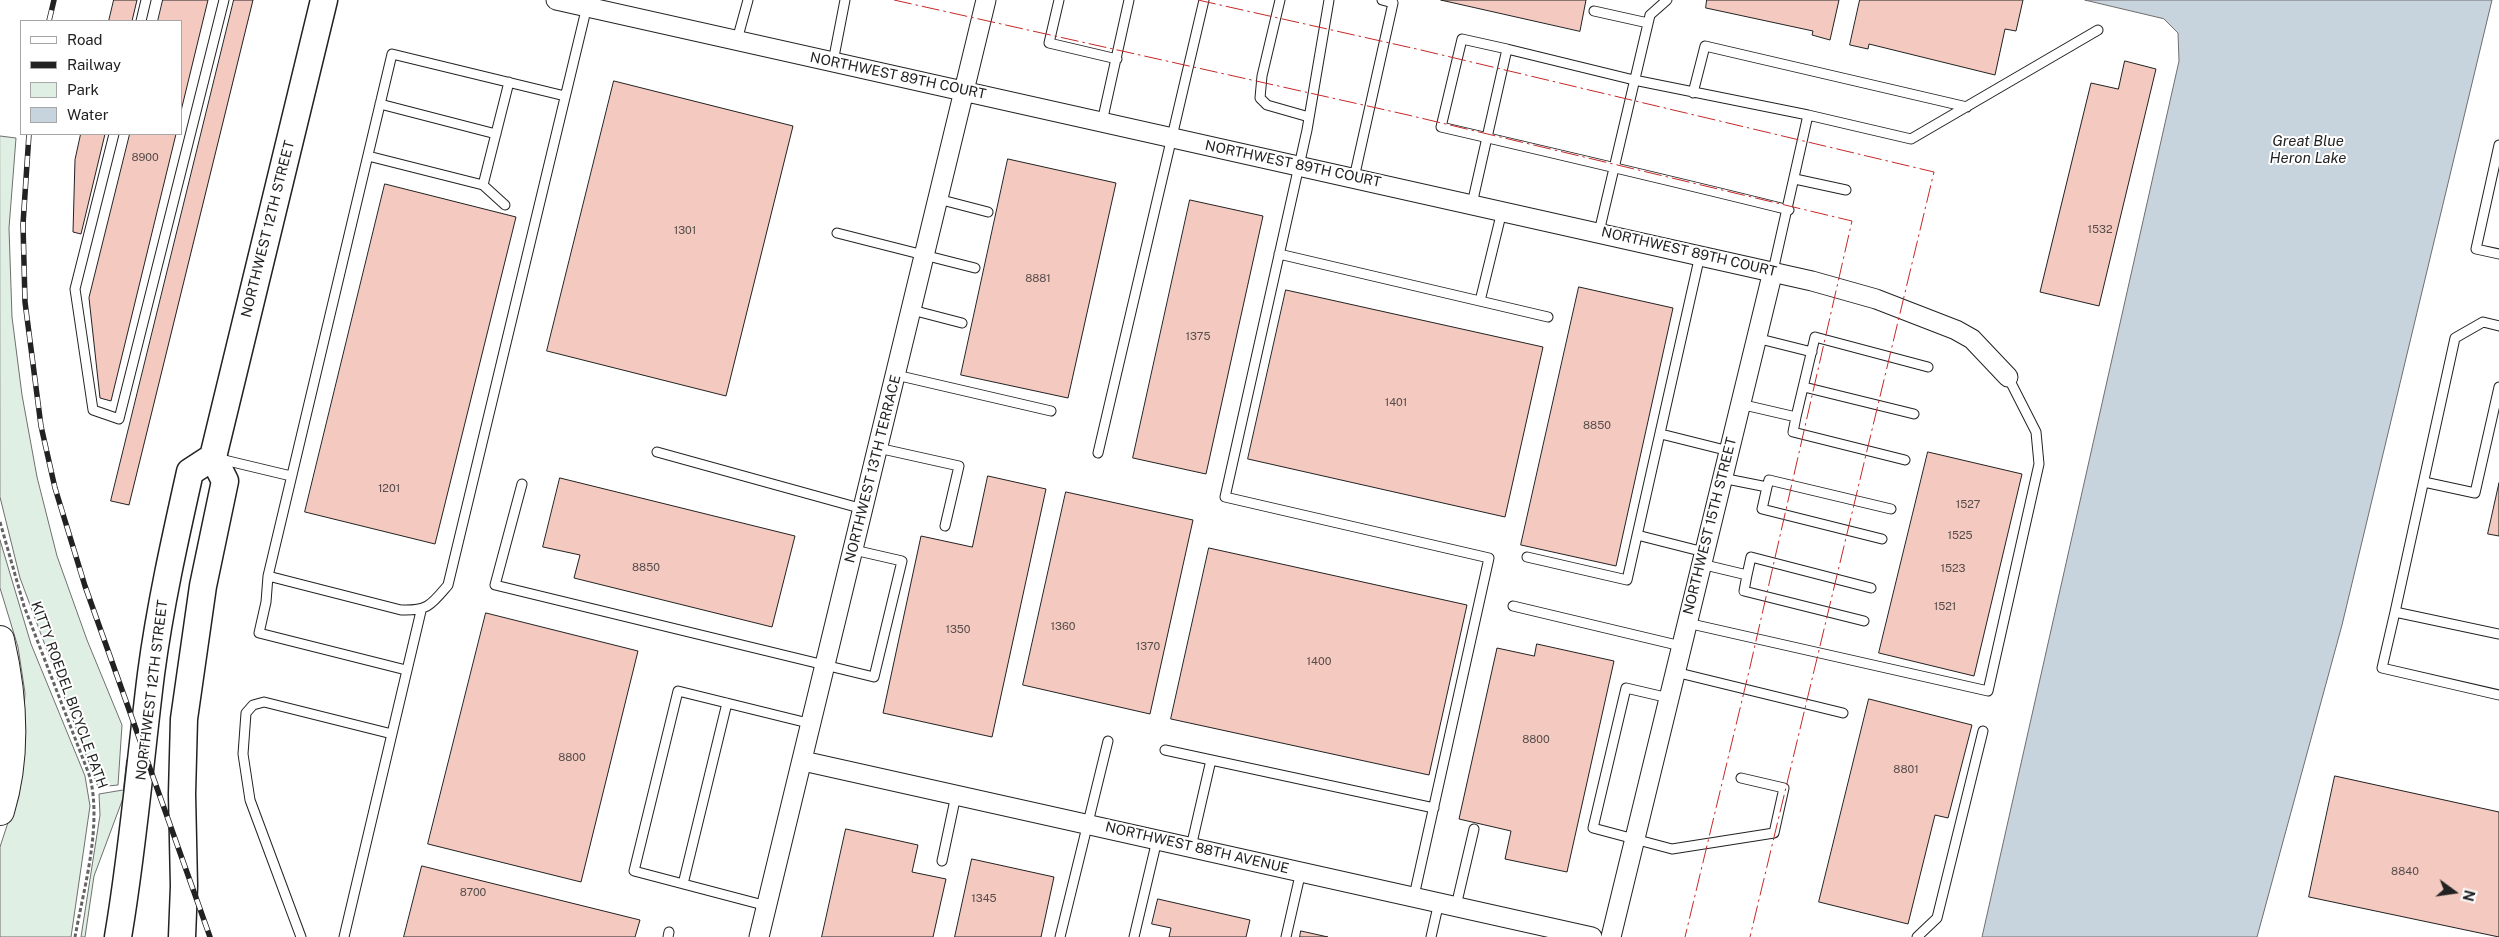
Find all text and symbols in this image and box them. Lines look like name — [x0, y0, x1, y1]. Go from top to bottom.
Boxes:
legend — [20, 20, 182, 135]
text: Road — [67, 31, 103, 48]
street label: NORTHWEST 89TH COURT — [808, 49, 988, 103]
text: Railway — [67, 56, 121, 73]
text: Park — [67, 81, 99, 98]
text: Water — [67, 106, 109, 123]
water label: Great Blue Heron Lake — [2270, 132, 2346, 167]
street label: NORTHWEST 89TH COURT — [1203, 137, 1383, 191]
street label: NORTHWEST 12TH STREET — [238, 139, 298, 319]
house number: 8900 — [131, 151, 159, 165]
house number: 1532 — [2087, 223, 2113, 237]
house number: 1301 — [674, 224, 696, 238]
street label: NORTHWEST 89TH COURT — [1600, 224, 1778, 280]
house number: 8881 — [1025, 272, 1051, 286]
house number: 1375 — [1186, 330, 1210, 344]
street label: NORTHWEST 13TH TERRACE — [842, 373, 904, 565]
house number: 1401 — [1385, 396, 1407, 410]
house number: 8850 — [1583, 419, 1611, 433]
street label: NORTHWEST 15TH STREET — [1680, 436, 1740, 616]
house number: 1201 — [378, 482, 400, 496]
house number: 1527 — [1956, 498, 1980, 512]
house number: 1525 — [1947, 529, 1973, 543]
house number: 8850 — [632, 561, 660, 575]
house number: 1523 — [1940, 562, 1966, 576]
street label: KITTY ROEDEL BICYCLE PATH — [27, 599, 111, 791]
street label: NORTHWEST 12TH STREET — [133, 599, 171, 781]
house number: 1521 — [1934, 600, 1956, 614]
house number: 1360 — [1051, 620, 1075, 634]
house number: 1350 — [945, 623, 971, 637]
house number: 1370 — [1136, 640, 1160, 654]
house number: 1400 — [1307, 655, 1331, 669]
house number: 8800 — [1522, 733, 1550, 747]
house number: 8800 — [558, 751, 586, 765]
house number: 8801 — [1893, 763, 1919, 777]
street label: NORTHWEST 88TH AVENUE — [1103, 819, 1291, 877]
house number: 8840 — [2391, 865, 2419, 879]
north arrow — [2429, 867, 2479, 917]
house number: 8700 — [460, 886, 486, 900]
text: N — [2459, 888, 2478, 903]
house number: 1345 — [971, 892, 997, 906]

